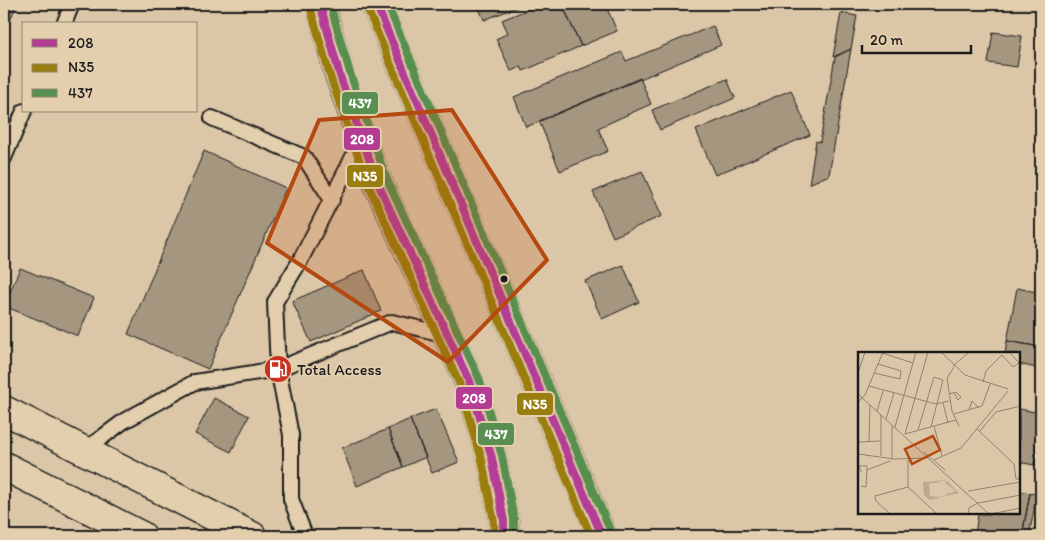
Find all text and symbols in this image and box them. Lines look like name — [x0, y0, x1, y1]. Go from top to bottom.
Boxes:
legend — [22, 22, 198, 112]
scale bar — [862, 22, 971, 54]
text: 20 m — [870, 31, 904, 49]
text: 208 — [68, 34, 93, 52]
text: N35 — [68, 58, 94, 76]
text: 437 — [68, 84, 93, 102]
line badge: 437 — [341, 91, 379, 115]
text: 437 — [349, 95, 372, 112]
line badge: 208 — [343, 127, 381, 151]
text: 208 — [350, 131, 374, 148]
line badge: N35 — [346, 164, 384, 188]
text: N35 — [353, 168, 378, 185]
unlabelled marker — [499, 274, 509, 284]
inset map — [858, 352, 1020, 515]
fuel station icon: Total Access — [263, 354, 293, 384]
place label: Total Access — [297, 360, 382, 379]
line badge: 208 — [455, 386, 493, 410]
text: 208 — [462, 390, 486, 407]
line badge: N35 — [516, 392, 554, 416]
text: N35 — [523, 396, 548, 413]
line badge: 437 — [477, 422, 515, 446]
text: 437 — [485, 426, 508, 443]

